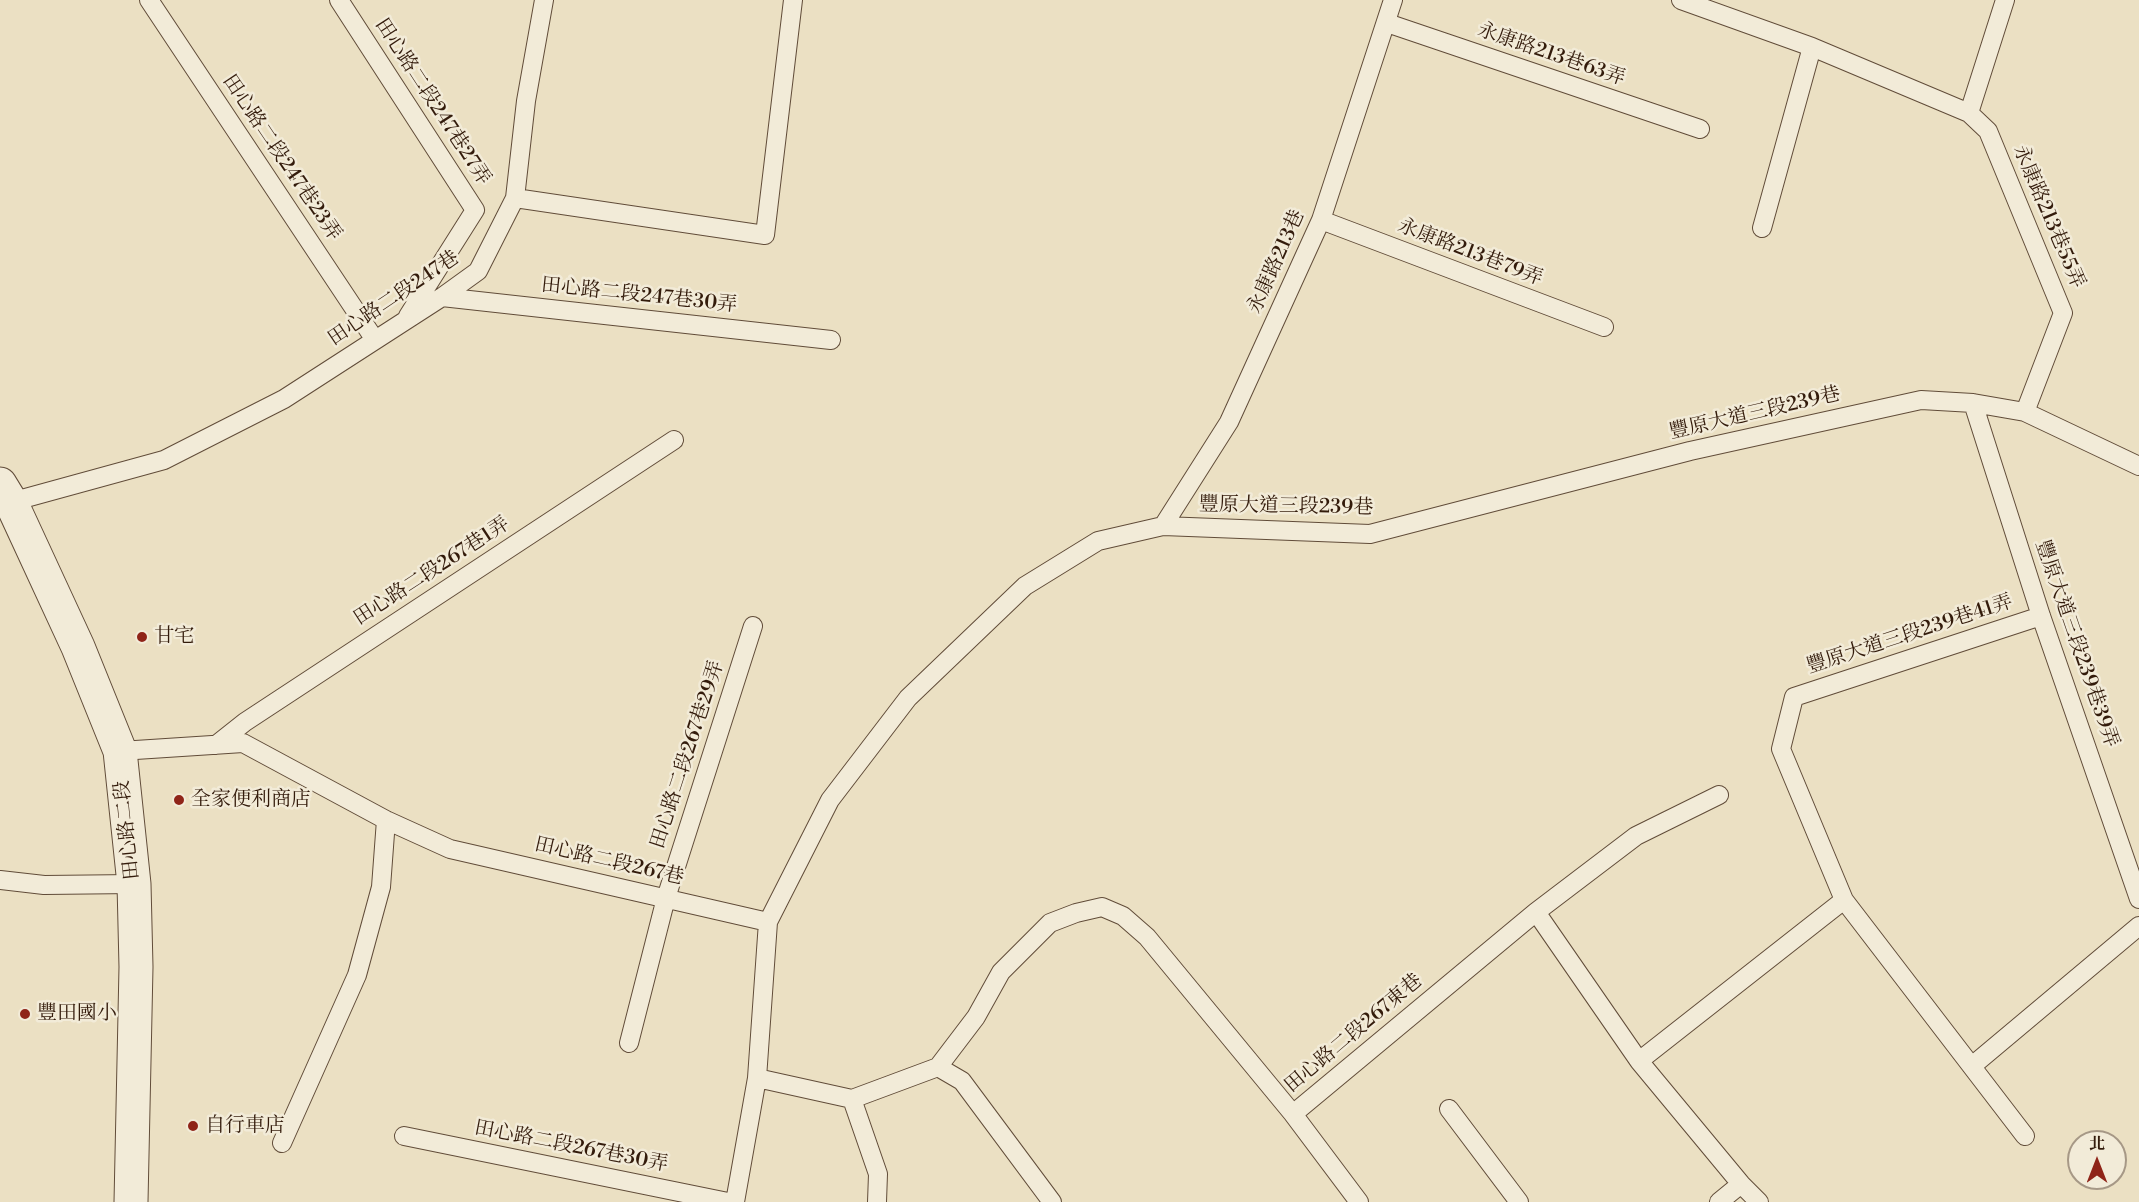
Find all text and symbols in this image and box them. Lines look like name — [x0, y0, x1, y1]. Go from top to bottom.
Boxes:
street label: 田心路二段247巷27弄 — [369, 14, 495, 190]
street label: 永康路213巷63弄 — [1474, 19, 1628, 91]
street label: 田心路二段247巷23弄 — [216, 70, 346, 246]
street label: 永康路213巷55弄 — [2007, 142, 2089, 292]
street label: 永康路213巷 — [1243, 206, 1311, 318]
street label: 永康路213巷79弄 — [1394, 214, 1546, 292]
street label: 田心路二段247巷 — [324, 246, 464, 352]
street label: 田心路二段247巷30弄 — [540, 274, 738, 318]
street label: 豐原大道三段239巷 — [1667, 383, 1843, 445]
street label: 豐原大道三段239巷 — [1199, 493, 1373, 521]
street label: 田心路二段267巷1弄 — [349, 513, 515, 631]
street label: 豐原大道三段239巷39弄 — [2029, 537, 2123, 751]
street label: 豐原大道三段239巷41弄 — [1804, 590, 2016, 680]
place label: 甘宅 — [154, 625, 194, 649]
marker: 甘宅 — [135, 630, 149, 644]
street label: 田心路二段267巷29弄 — [646, 658, 730, 852]
street label: 田心路二段 — [111, 779, 145, 881]
place label: 全家便利商店 — [191, 788, 311, 812]
marker: 全家便利商店 — [172, 793, 186, 807]
street label: 田心路二段267巷 — [532, 833, 686, 891]
street label: 田心路二段267東巷 — [1280, 969, 1428, 1099]
place label: 豐田國小 — [37, 1002, 117, 1026]
marker: 豐田國小 — [18, 1007, 32, 1021]
place label: 自行車店 — [205, 1114, 285, 1138]
street label: 田心路二段267巷30弄 — [472, 1116, 670, 1178]
marker: 自行車店 — [186, 1119, 200, 1133]
north arrow — [2067, 1130, 2127, 1190]
text: 北 — [2089, 1134, 2105, 1154]

